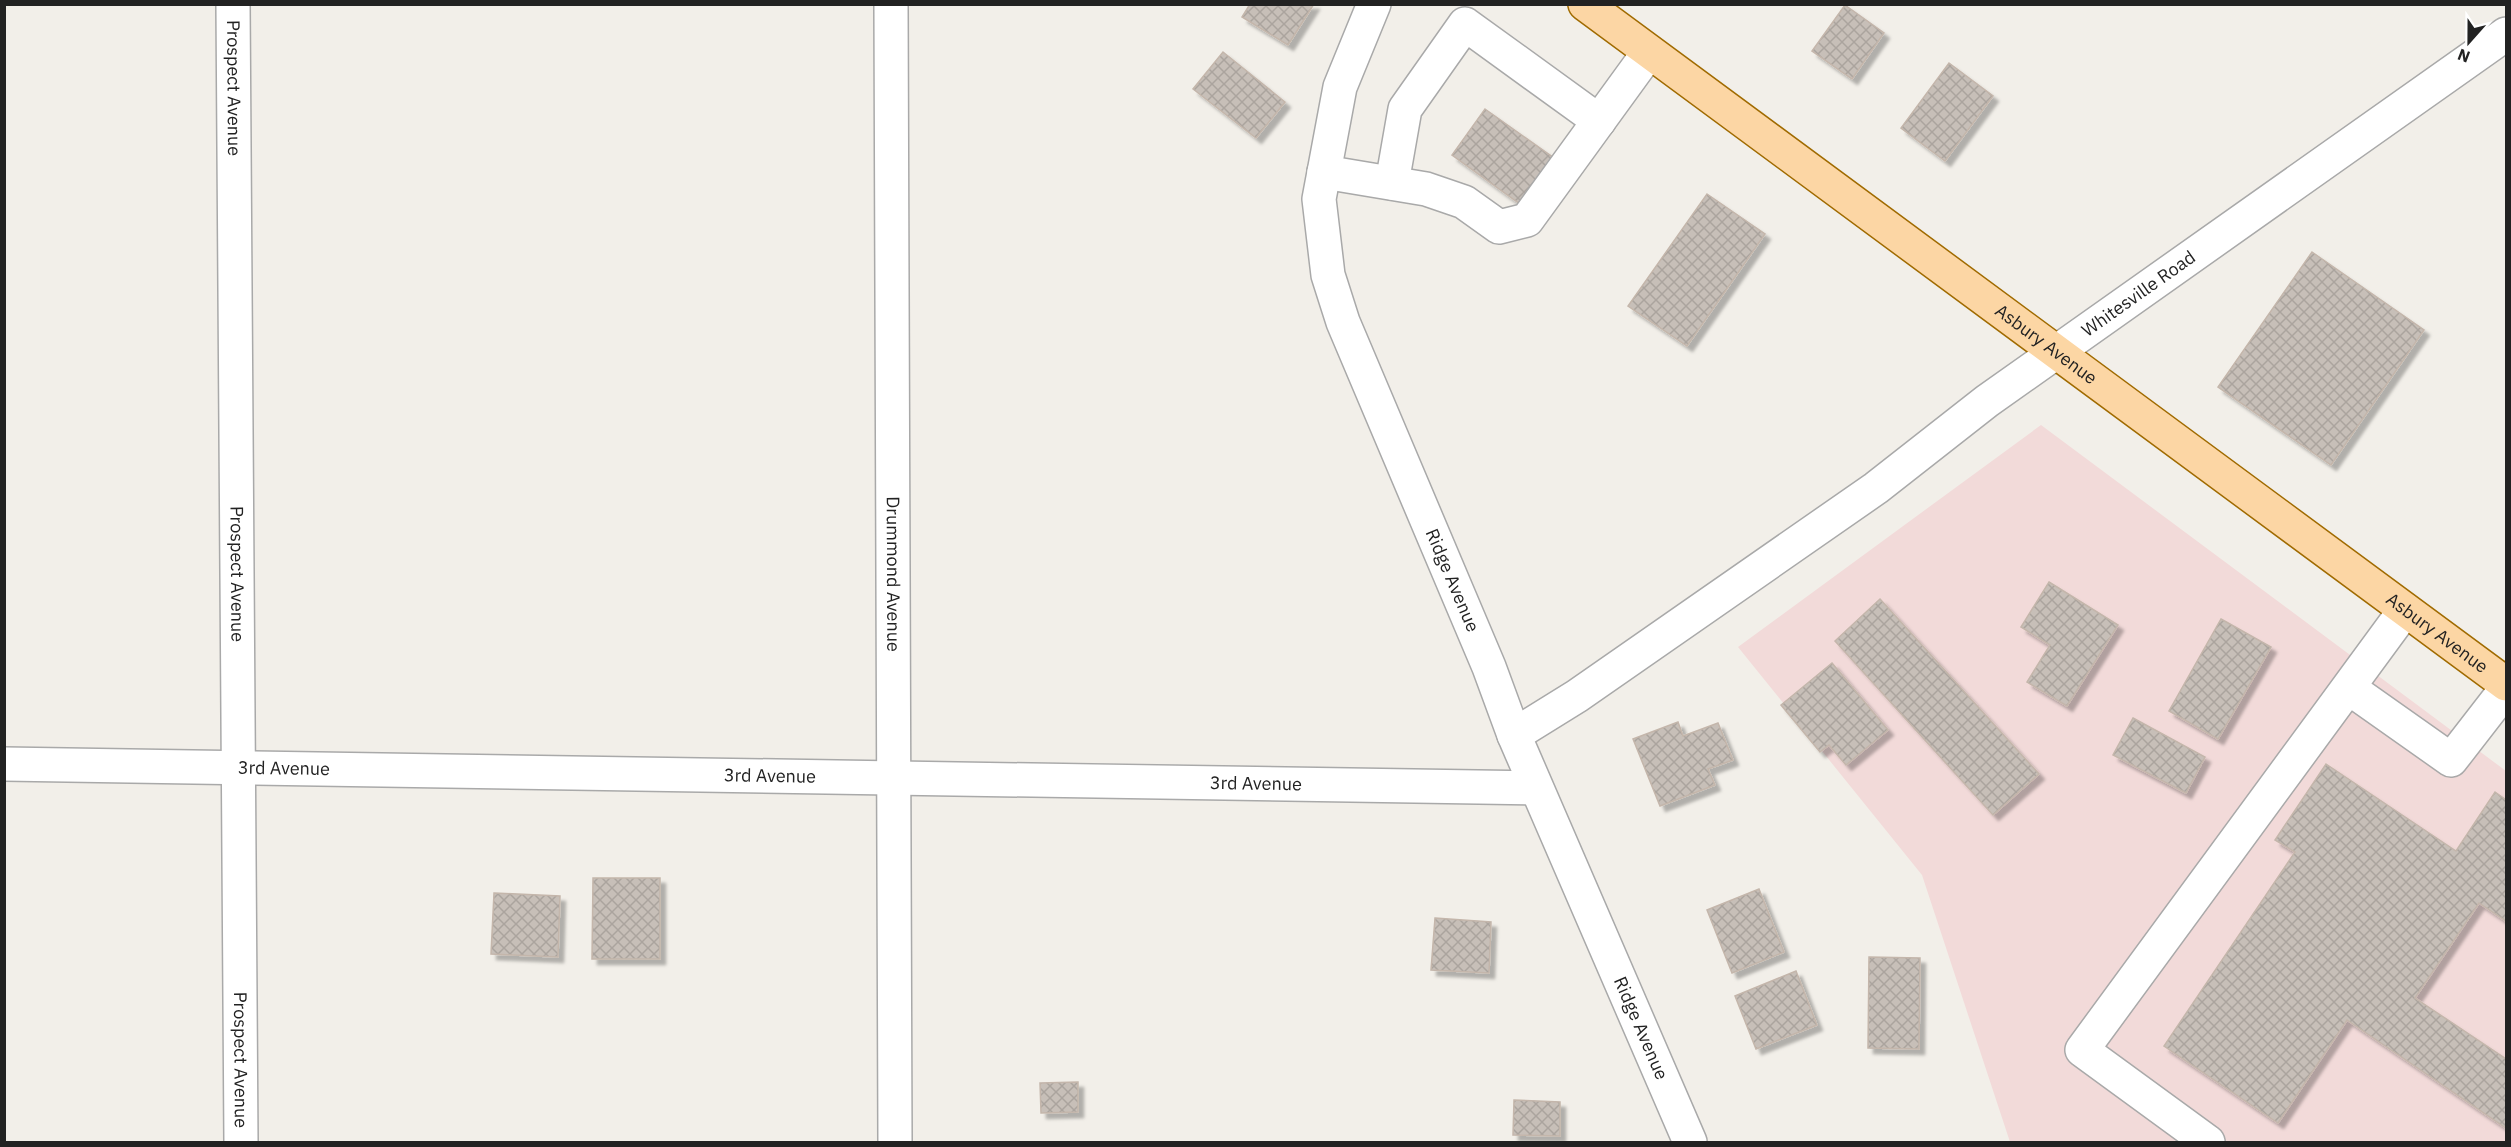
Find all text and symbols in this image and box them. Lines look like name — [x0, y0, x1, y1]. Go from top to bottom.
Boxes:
north arrow — [2439, 12, 2499, 72]
street label: Prospect Avenue — [222, 20, 246, 156]
text: N — [2455, 45, 2473, 67]
street label: Whitesville Road — [2077, 245, 2200, 342]
street label: Asbury Avenue — [1991, 299, 2102, 389]
street label: Drummond Avenue — [882, 496, 905, 652]
street label: Prospect Avenue — [226, 506, 249, 642]
street label: Ridge Avenue — [1421, 525, 1485, 635]
street label: Asbury Avenue — [2382, 587, 2493, 678]
street label: 3rd Avenue — [238, 756, 330, 780]
street label: 3rd Avenue — [724, 763, 816, 788]
street label: 3rd Avenue — [1210, 771, 1302, 795]
street label: Ridge Avenue — [1609, 973, 1674, 1083]
street label: Prospect Avenue — [229, 992, 253, 1128]

